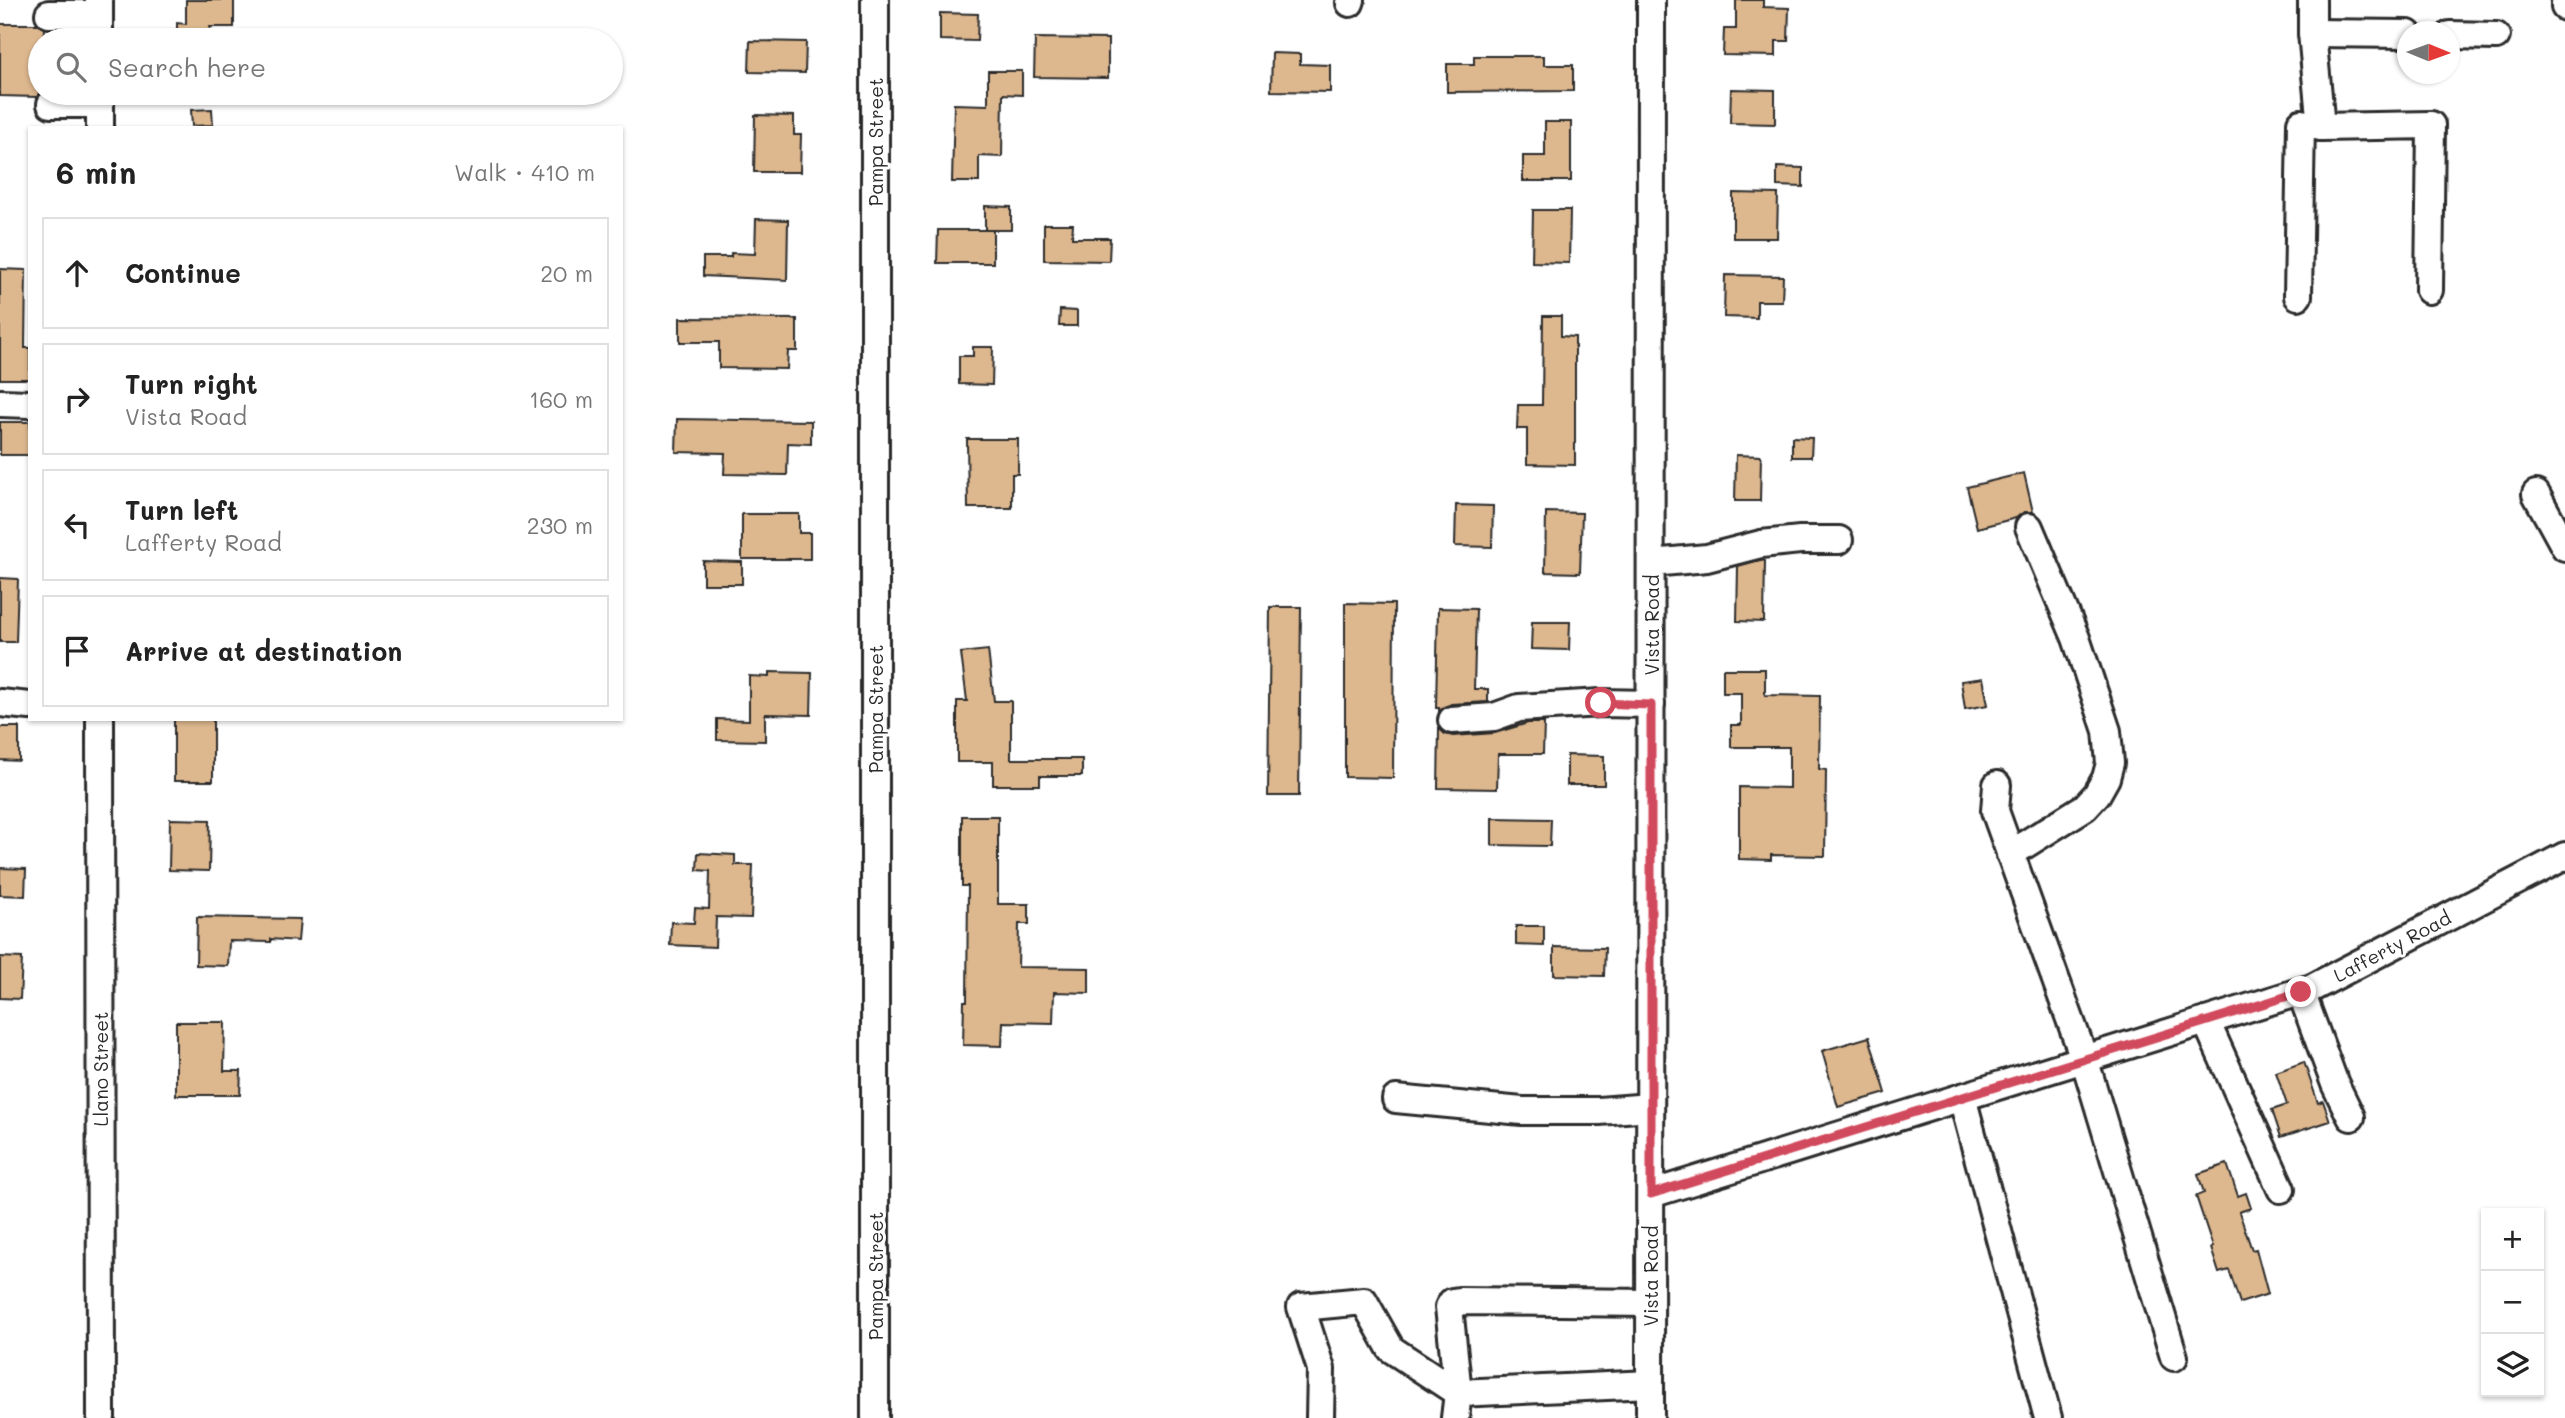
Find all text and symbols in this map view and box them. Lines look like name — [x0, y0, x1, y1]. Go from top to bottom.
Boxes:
north arrow — [2397, 21, 2460, 84]
search box — [28, 28, 623, 105]
icon: search — [52, 48, 90, 86]
text: Search here — [108, 50, 266, 84]
street label: Pampa Street — [863, 78, 888, 206]
text: 6 min — [56, 152, 136, 192]
text: Walk · 410 m — [454, 157, 595, 187]
icon: ahead — [58, 254, 96, 292]
text: Continue — [125, 256, 241, 290]
text: 20 m — [540, 258, 593, 288]
text: Turn right — [125, 367, 258, 401]
icon: right — [58, 380, 96, 418]
text: 160 m — [529, 384, 593, 414]
text: Vista Road — [125, 401, 247, 431]
text: Turn left — [125, 493, 238, 527]
icon: left — [58, 506, 96, 544]
text: 230 m — [527, 510, 593, 540]
text: Lafferty Road — [125, 527, 282, 557]
street label: Vista Road — [1639, 575, 1664, 675]
icon: arrive — [58, 632, 96, 670]
text: Arrive at destination — [125, 634, 402, 668]
street label: Pampa Street — [863, 645, 888, 773]
route start — [1585, 687, 1616, 718]
street label: Lafferty Road — [2329, 905, 2455, 987]
route end — [2285, 976, 2316, 1007]
street label: Llano Street — [88, 1012, 113, 1126]
map controls — [2481, 1208, 2544, 1397]
button: + — [2481, 1208, 2544, 1271]
street label: Pampa Street — [863, 1212, 888, 1340]
street label: Vista Road — [1638, 1226, 1663, 1326]
button: − — [2481, 1271, 2544, 1334]
button: layers — [2481, 1334, 2544, 1397]

